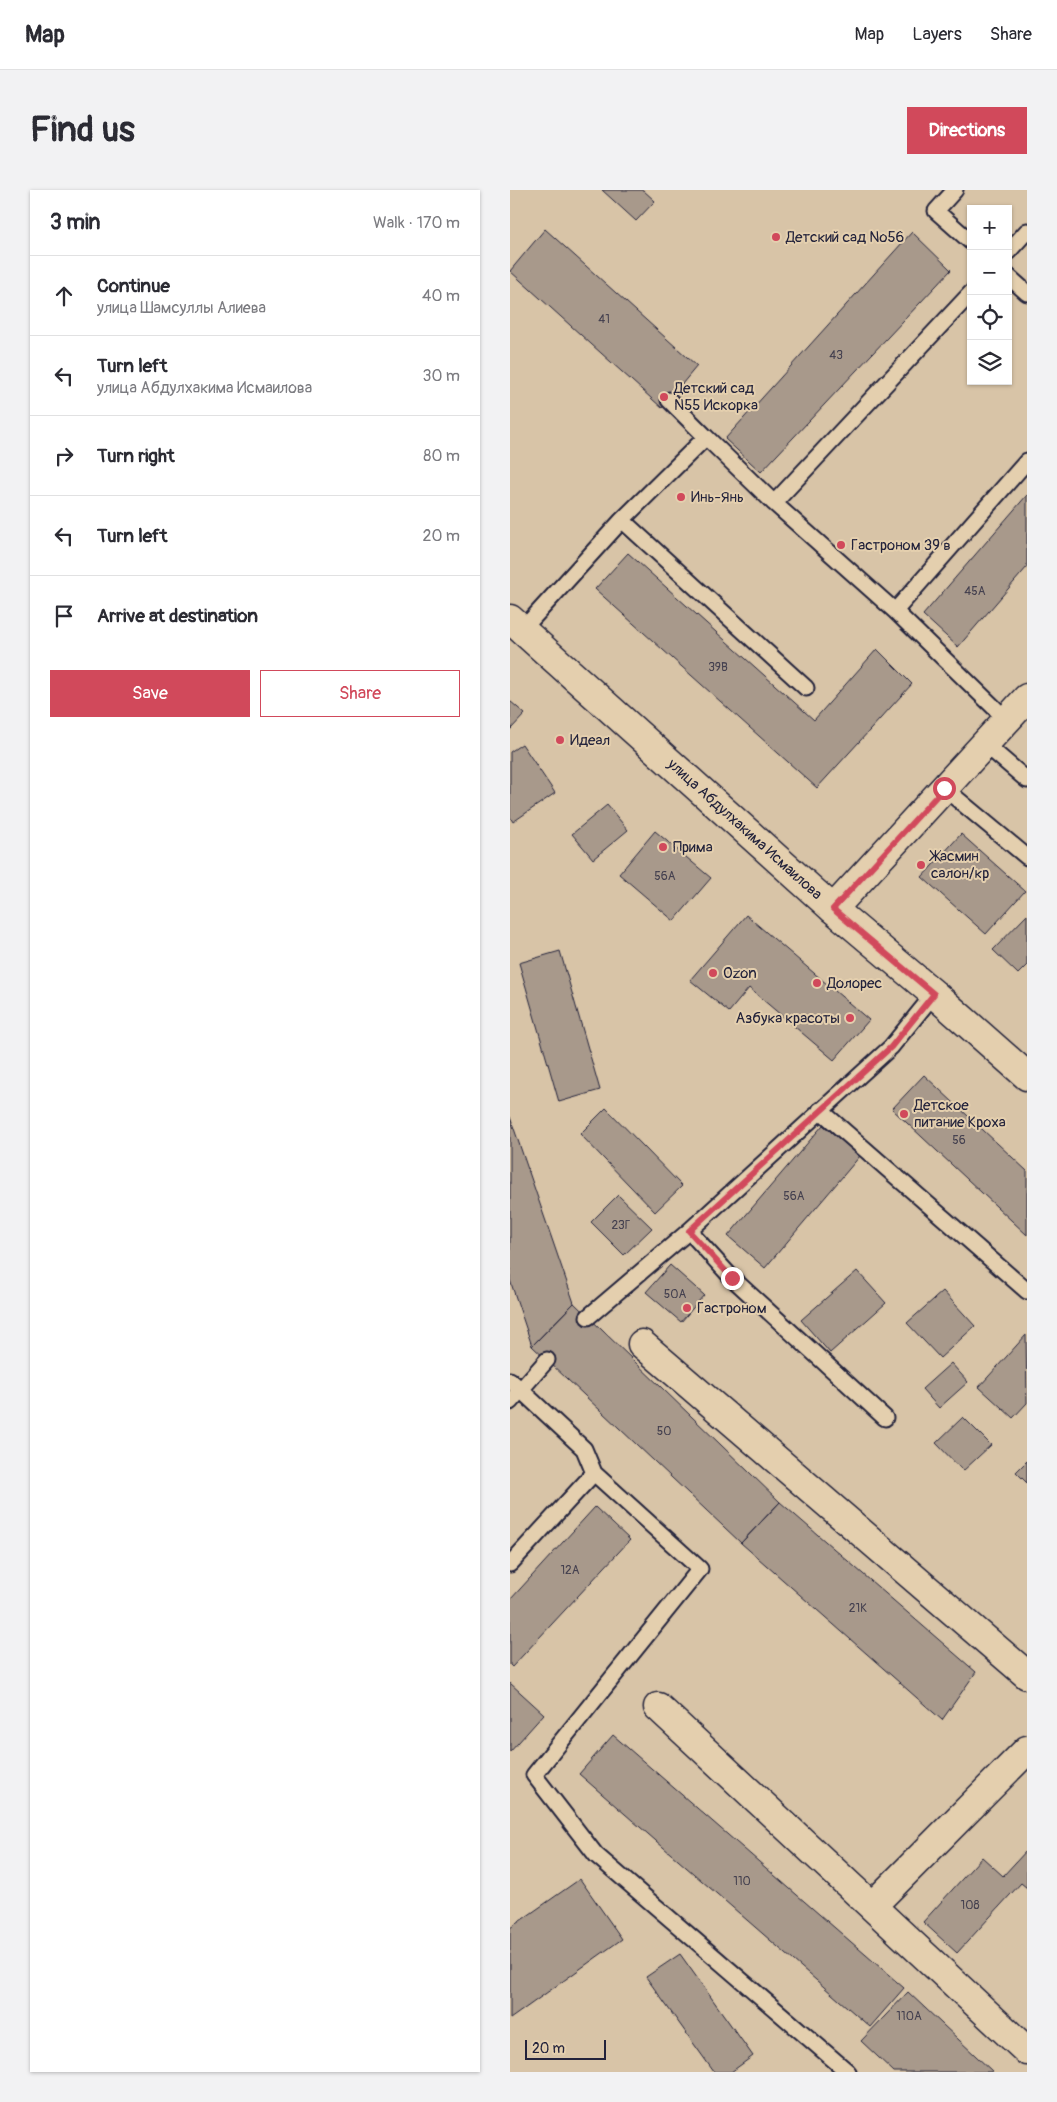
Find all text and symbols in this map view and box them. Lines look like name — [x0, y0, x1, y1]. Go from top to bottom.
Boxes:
text: Map — [25, 20, 65, 49]
text: Map — [855, 23, 884, 46]
text: Layers — [912, 23, 962, 46]
text: Share — [990, 23, 1032, 46]
button: Directions — [907, 107, 1027, 154]
text: Find us — [30, 108, 135, 152]
map controls — [967, 205, 1012, 385]
button: + — [967, 205, 1012, 250]
text: 3 min — [50, 209, 100, 236]
text: Walk · 170 m — [373, 213, 460, 233]
place label: Детский сад №56 — [785, 228, 904, 247]
marker: Детский сад №56 — [770, 231, 782, 243]
button: − — [967, 250, 1012, 295]
text: Continue — [97, 274, 170, 298]
icon: ahead — [50, 282, 78, 310]
text: 40 m — [422, 286, 460, 306]
button: locate — [967, 295, 1012, 340]
text: улица Шамсуллы Алиева — [97, 298, 266, 318]
house number: 41 — [598, 312, 610, 327]
button: layers — [967, 340, 1012, 385]
house number: 43 — [829, 348, 843, 363]
text: Turn left — [97, 354, 167, 378]
icon: left — [50, 362, 78, 390]
text: 30 m — [422, 366, 460, 386]
text: улица Абдулхакима Исмаилова — [97, 378, 312, 398]
place label: Детский сад N55 Искорка — [673, 379, 758, 415]
marker: Детский сад N55 Искорка — [658, 391, 670, 403]
icon: right — [50, 442, 78, 470]
text: Turn right — [97, 444, 175, 468]
text: 80 m — [423, 446, 460, 466]
place label: Инь-Янь — [691, 488, 744, 507]
marker: Инь-Янь — [675, 491, 687, 503]
icon: left — [50, 522, 78, 550]
text: Turn left — [97, 524, 167, 548]
text: 20 m — [422, 526, 460, 546]
place label: Гастроном 39 в — [851, 536, 951, 555]
marker: Гастроном 39 в — [835, 539, 847, 551]
house number: 45А — [964, 584, 986, 599]
icon: arrive — [50, 602, 78, 630]
text: Arrive at destination — [97, 604, 258, 628]
house number: 39В — [708, 660, 728, 675]
button: Save — [50, 670, 250, 717]
button: Share — [260, 670, 460, 717]
place label: Идеал — [570, 731, 610, 750]
marker: Идеал — [554, 734, 566, 746]
street label: улица Абдулхакима Исмаилова — [663, 754, 826, 904]
route start — [933, 777, 956, 800]
place label: Прима — [673, 838, 713, 857]
marker: Прима — [657, 841, 669, 853]
place label: Жасмин салон/кр — [929, 847, 989, 883]
marker: Жасмин салон/кр — [915, 859, 927, 871]
house number: 56А — [654, 869, 676, 884]
place label: Ozon — [723, 964, 757, 983]
marker: Ozon — [707, 967, 719, 979]
place label: Долорес — [826, 974, 882, 993]
marker: Долорес — [811, 977, 823, 989]
place label: Азбука красоты — [735, 1009, 840, 1028]
marker: Азбука красоты — [844, 1012, 856, 1024]
place label: Детское питание Кроха — [913, 1096, 1006, 1132]
marker: Детское питание Кроха — [898, 1108, 910, 1120]
house number: 56 — [952, 1133, 966, 1148]
house number: 56А — [783, 1189, 805, 1204]
house number: 23Г — [612, 1218, 631, 1233]
route end — [721, 1267, 744, 1290]
house number: 50А — [664, 1287, 686, 1302]
place label: Гастроном — [697, 1299, 767, 1318]
marker: Гастроном — [681, 1302, 693, 1314]
house number: 50 — [657, 1424, 671, 1439]
house number: 12А — [560, 1563, 580, 1578]
house number: 21К — [849, 1601, 867, 1616]
house number: 110 — [733, 1874, 751, 1889]
house number: 108 — [961, 1898, 979, 1913]
house number: 110А — [896, 2009, 922, 2024]
scale bar — [525, 2037, 606, 2060]
text: 20 m — [532, 2040, 565, 2057]

